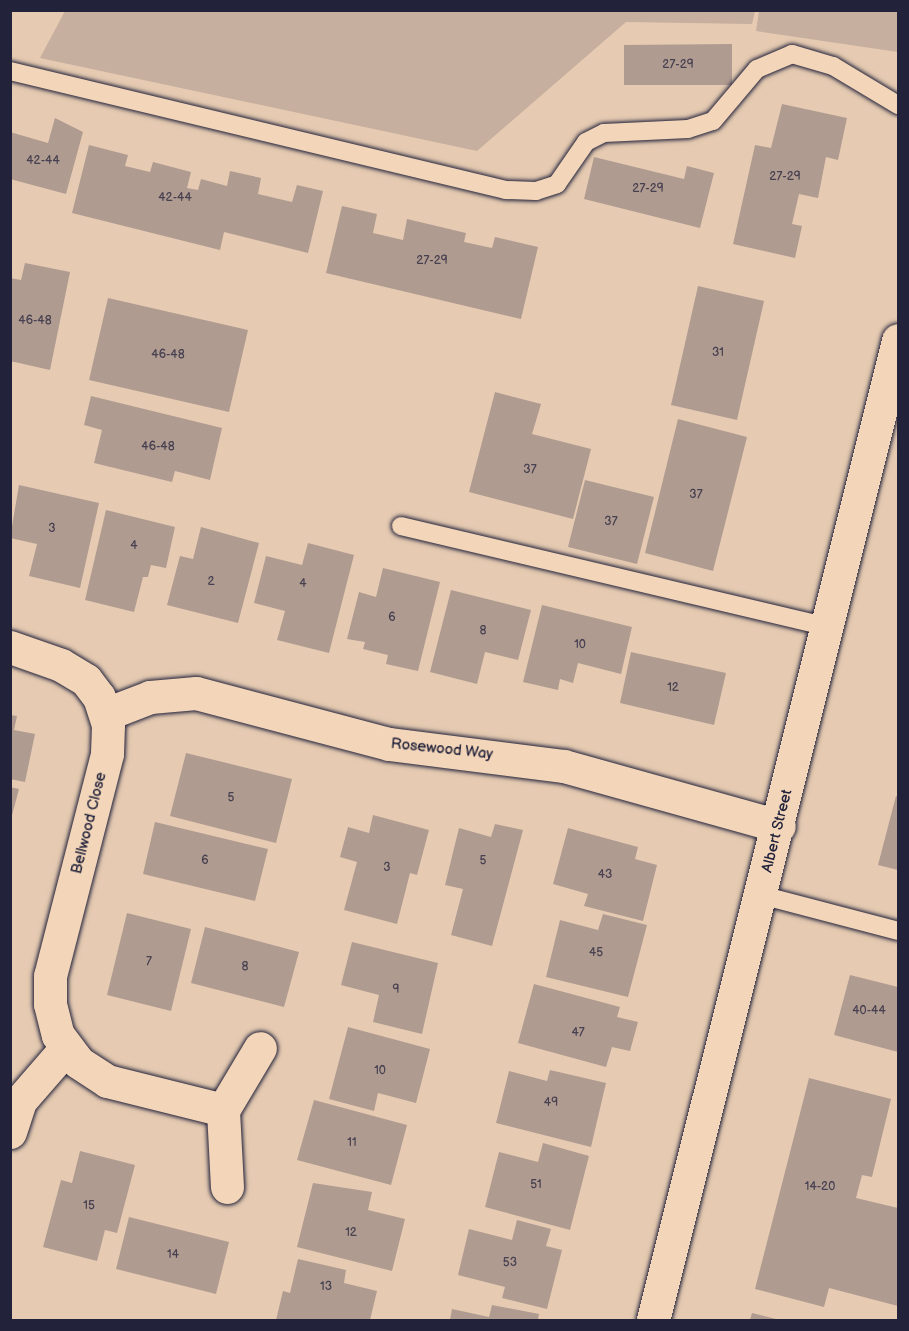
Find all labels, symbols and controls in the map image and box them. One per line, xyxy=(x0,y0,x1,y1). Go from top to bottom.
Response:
house number: 27-29 xyxy=(662,58,694,72)
house number: 42-44 xyxy=(26,154,60,168)
house number: 27-29 xyxy=(769,170,801,184)
house number: 27-29 xyxy=(632,182,664,196)
house number: 42-44 xyxy=(158,191,192,205)
house number: 27-29 xyxy=(416,254,448,268)
house number: 46-48 xyxy=(18,314,52,328)
house number: 31 xyxy=(712,346,724,360)
house number: 46-48 xyxy=(151,348,185,362)
house number: 46-48 xyxy=(141,440,175,454)
house number: 37 xyxy=(523,463,537,477)
house number: 37 xyxy=(689,488,703,502)
house number: 37 xyxy=(604,515,618,529)
house number: 3 xyxy=(48,522,56,536)
house number: 4 xyxy=(130,539,138,553)
house number: 2 xyxy=(207,575,215,589)
house number: 4 xyxy=(299,577,307,591)
house number: 6 xyxy=(388,611,396,625)
house number: 8 xyxy=(480,624,486,638)
house number: 10 xyxy=(574,638,586,652)
house number: 12 xyxy=(667,681,679,695)
street label: Rosewood Way xyxy=(390,735,494,763)
street label: Bellwood Close xyxy=(68,770,110,876)
street label: Albert Street xyxy=(758,787,796,875)
house number: 5 xyxy=(228,791,234,805)
house number: 6 xyxy=(201,854,209,868)
house number: 5 xyxy=(480,854,486,868)
house number: 3 xyxy=(383,861,391,875)
house number: 43 xyxy=(598,868,612,882)
house number: 45 xyxy=(589,946,603,960)
house number: 7 xyxy=(146,955,152,969)
house number: 8 xyxy=(242,960,248,974)
house number: 9 xyxy=(393,983,399,997)
house number: 40-44 xyxy=(852,1004,886,1018)
house number: 47 xyxy=(571,1026,585,1040)
house number: 10 xyxy=(374,1064,386,1078)
house number: 49 xyxy=(544,1096,558,1110)
house number: 11 xyxy=(347,1136,357,1150)
house number: 51 xyxy=(530,1178,542,1192)
house number: 14-20 xyxy=(805,1180,835,1194)
house number: 15 xyxy=(83,1199,95,1213)
house number: 12 xyxy=(345,1226,357,1240)
house number: 14 xyxy=(167,1248,179,1262)
house number: 53 xyxy=(503,1256,517,1270)
house number: 13 xyxy=(320,1280,332,1294)

